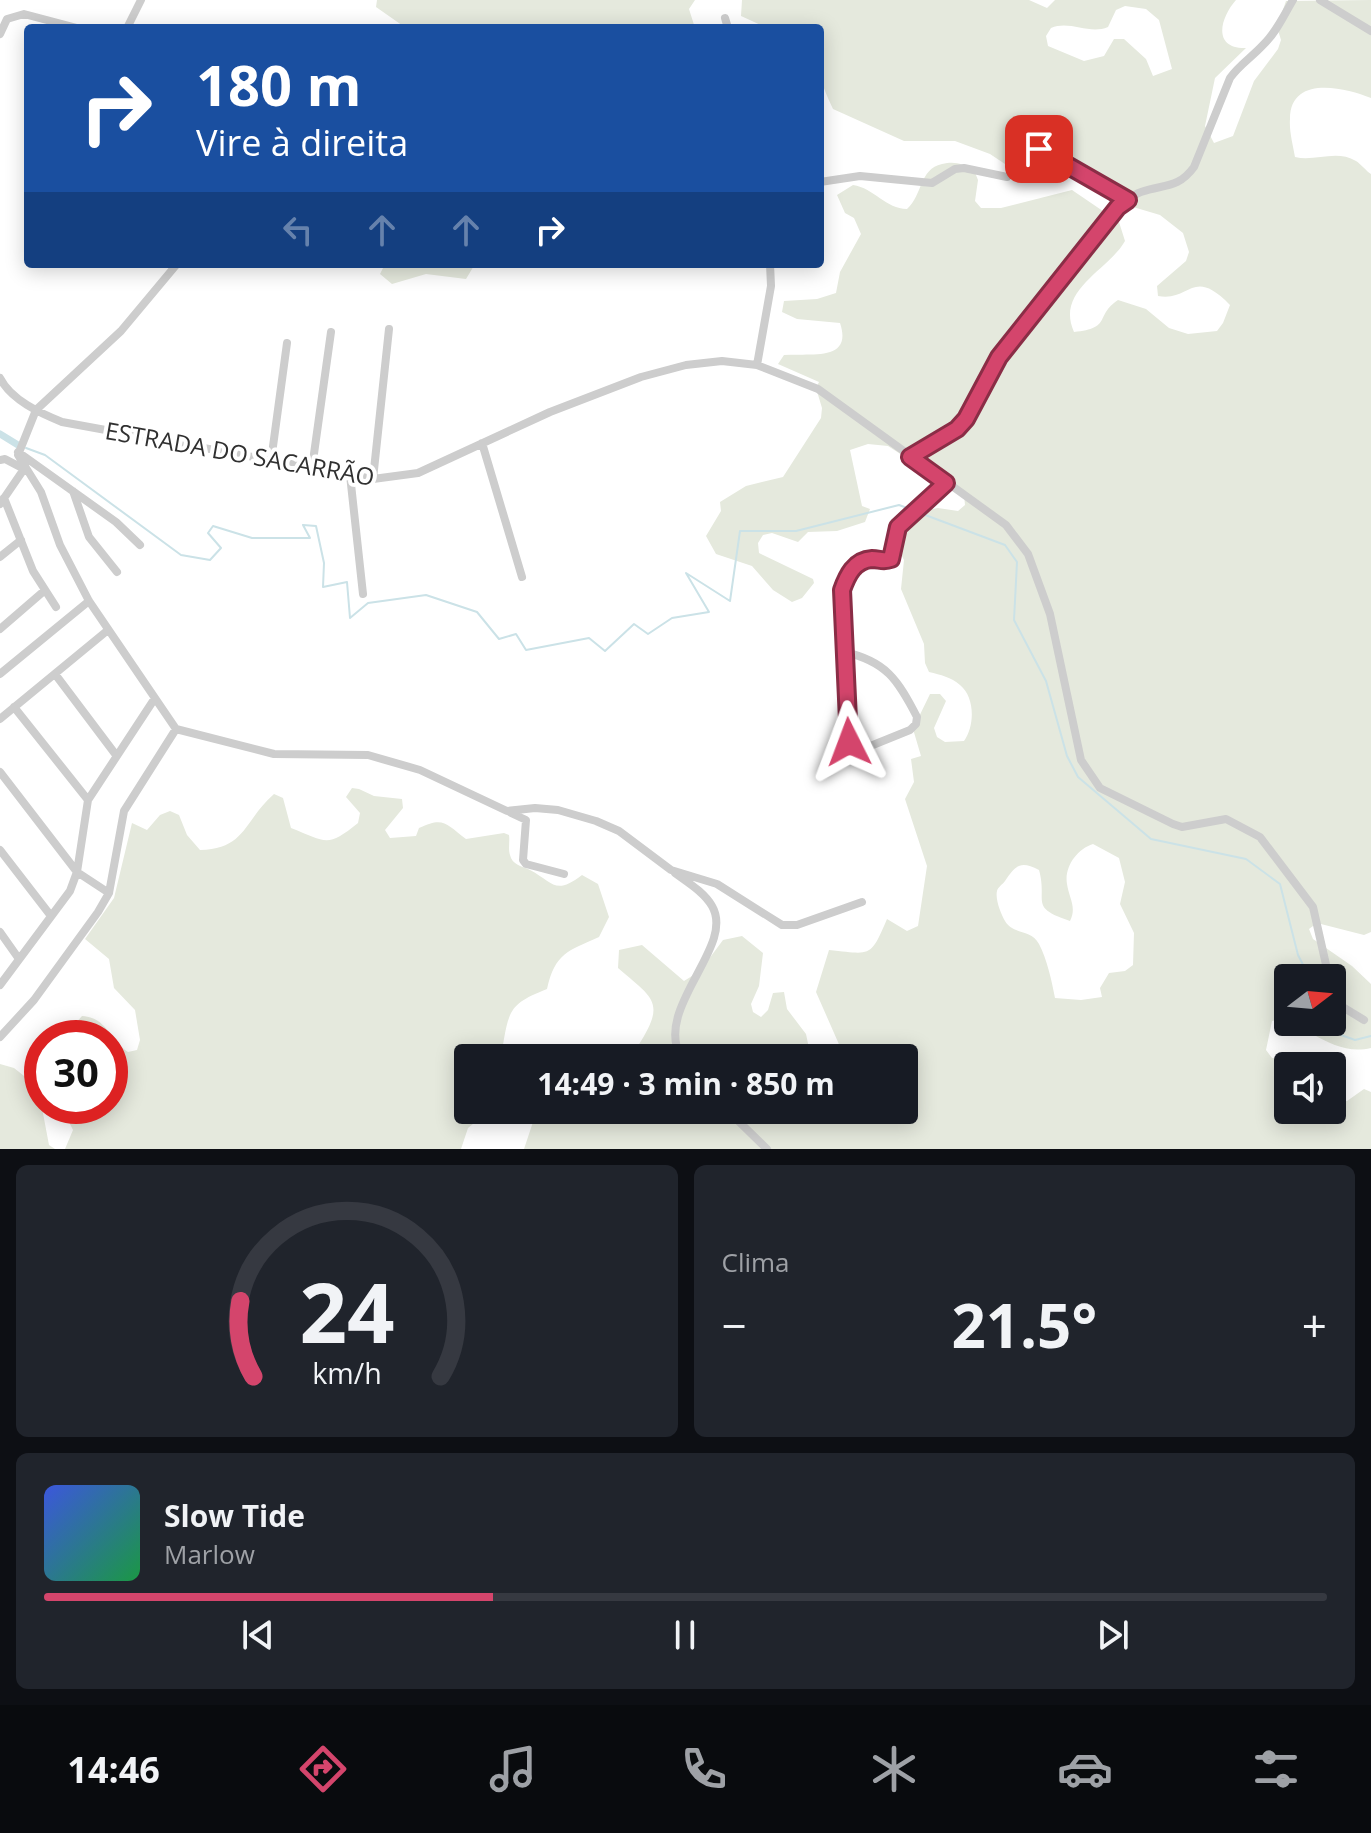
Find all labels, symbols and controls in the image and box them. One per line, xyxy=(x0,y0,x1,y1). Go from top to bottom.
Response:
text: 180 m xyxy=(196,46,362,122)
icon: right xyxy=(64,56,168,160)
pin xyxy=(1005,115,1073,183)
text: Vire à direita xyxy=(196,118,408,167)
icon: arrive xyxy=(1017,127,1061,171)
icon: left xyxy=(276,208,320,252)
icon: ahead xyxy=(360,208,404,252)
icon: ahead xyxy=(444,208,488,252)
icon: right xyxy=(528,208,572,252)
street label: ESTRADA DO SACARRÃO xyxy=(103,413,377,493)
position arrow xyxy=(807,700,891,784)
north arrow xyxy=(1274,964,1346,1036)
map controls xyxy=(1274,964,1346,1124)
speed limit sign: 30 xyxy=(24,1020,128,1124)
button: sound xyxy=(1274,1052,1346,1124)
text: 14:49 · 3 min · 850 m xyxy=(537,1063,835,1104)
text: Clima xyxy=(722,1244,790,1280)
text: 24 xyxy=(299,1254,394,1367)
text: 21.5° xyxy=(951,1284,1097,1366)
text: − xyxy=(722,1295,747,1355)
text: + xyxy=(1302,1295,1327,1355)
text: km/h xyxy=(312,1353,381,1392)
text: Slow Tide xyxy=(164,1495,305,1536)
text: Marlow xyxy=(164,1536,255,1572)
icon: previous xyxy=(236,1613,280,1657)
icon: pause xyxy=(663,1613,707,1657)
icon: next xyxy=(1091,1613,1135,1657)
icon: directions xyxy=(295,1741,351,1797)
icon: music xyxy=(485,1741,541,1797)
icon: phone xyxy=(676,1741,732,1797)
icon: climate xyxy=(866,1741,922,1797)
icon: car xyxy=(1057,1741,1113,1797)
icon: filters xyxy=(1248,1741,1304,1797)
text: 14:46 xyxy=(67,1745,160,1794)

